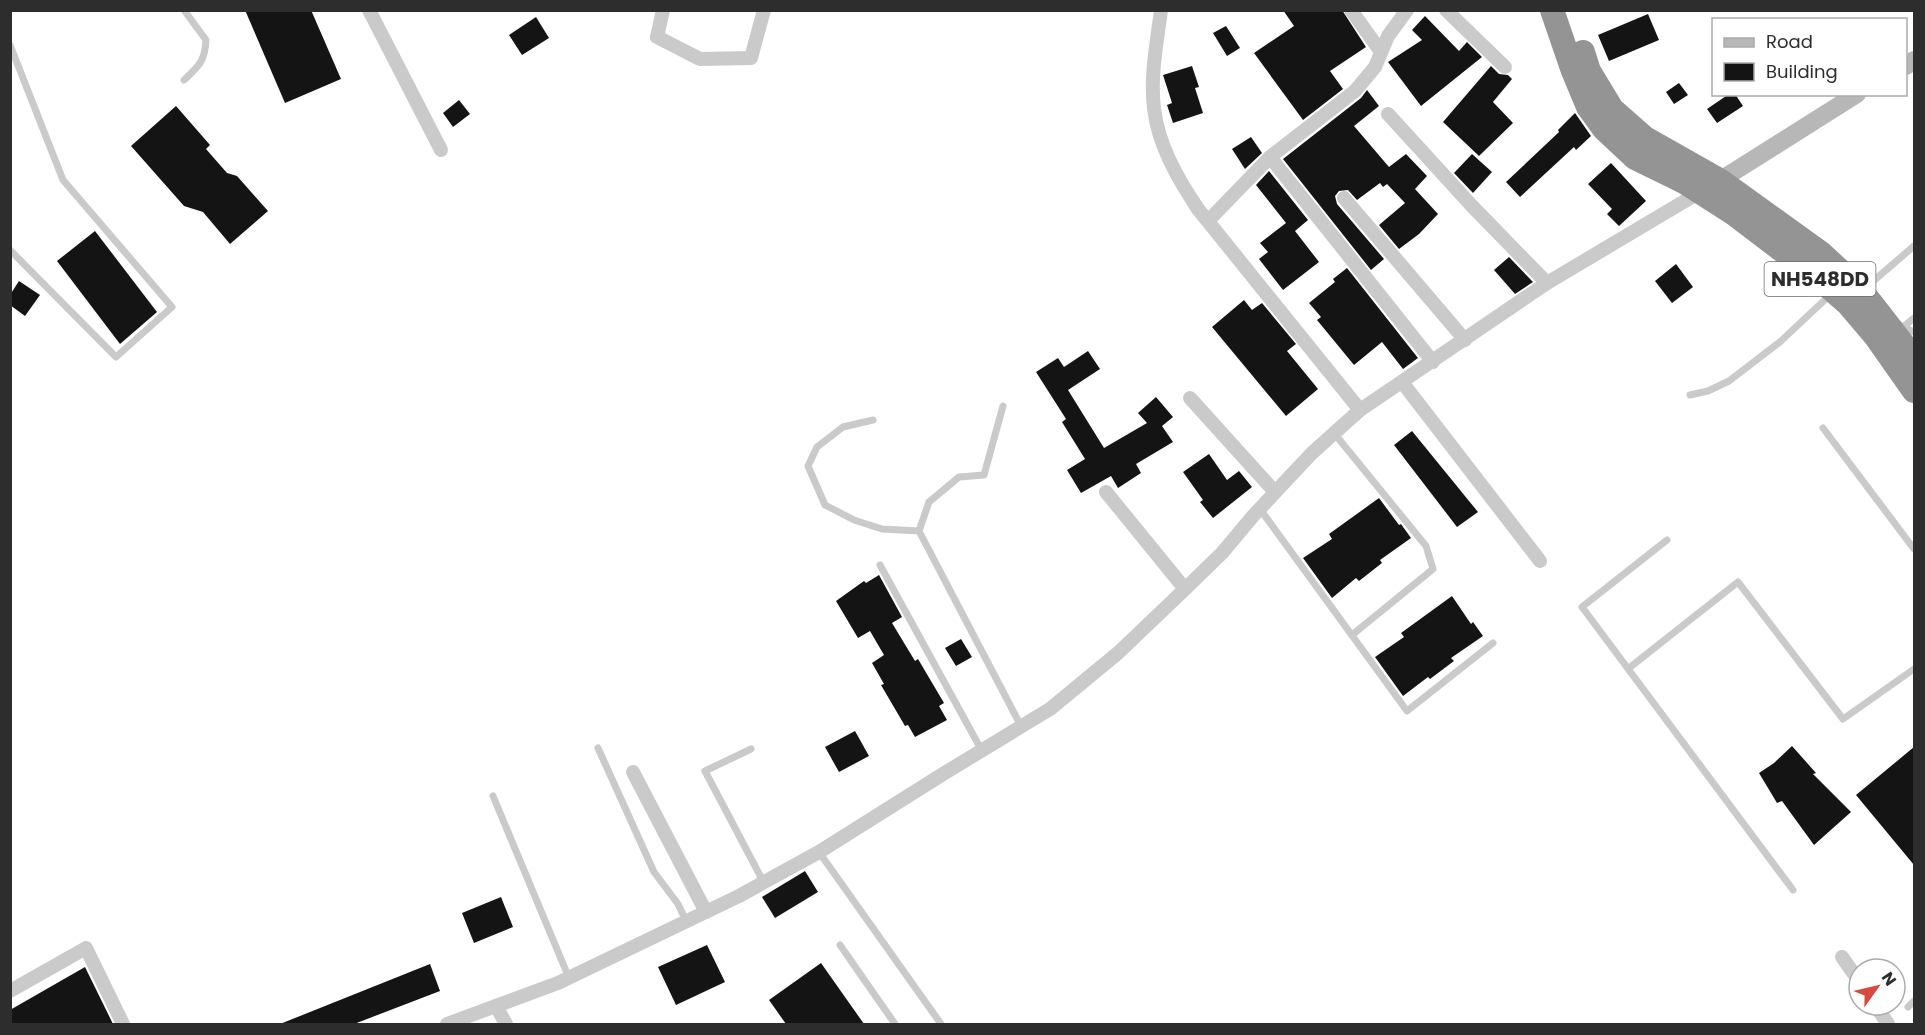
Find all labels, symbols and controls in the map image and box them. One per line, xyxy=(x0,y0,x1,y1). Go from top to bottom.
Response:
legend xyxy=(1712,18,1907,96)
text: Road xyxy=(1766,29,1813,54)
text: Building xyxy=(1766,59,1838,84)
road number: NH548DD xyxy=(1764,262,1876,296)
north arrow xyxy=(1847,957,1907,1017)
text: N xyxy=(1876,967,1902,990)

